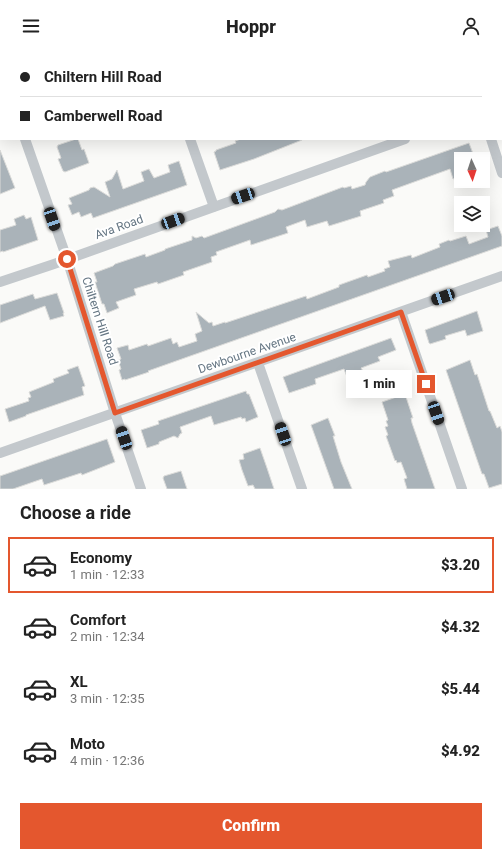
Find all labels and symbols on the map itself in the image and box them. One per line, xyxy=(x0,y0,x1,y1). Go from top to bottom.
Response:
north arrow xyxy=(454,152,490,188)
car xyxy=(230,186,256,206)
car xyxy=(42,206,62,232)
car xyxy=(160,211,186,231)
street label: Ava Road xyxy=(93,212,145,242)
route start xyxy=(58,250,76,268)
street label: Chiltern Hill Road xyxy=(79,275,121,367)
car xyxy=(430,287,456,307)
street label: Dewbourne Avenue xyxy=(196,330,298,376)
callout: 1 min xyxy=(346,370,412,398)
route end xyxy=(417,375,435,393)
car xyxy=(426,400,446,426)
car xyxy=(273,421,293,447)
car xyxy=(114,425,134,451)

